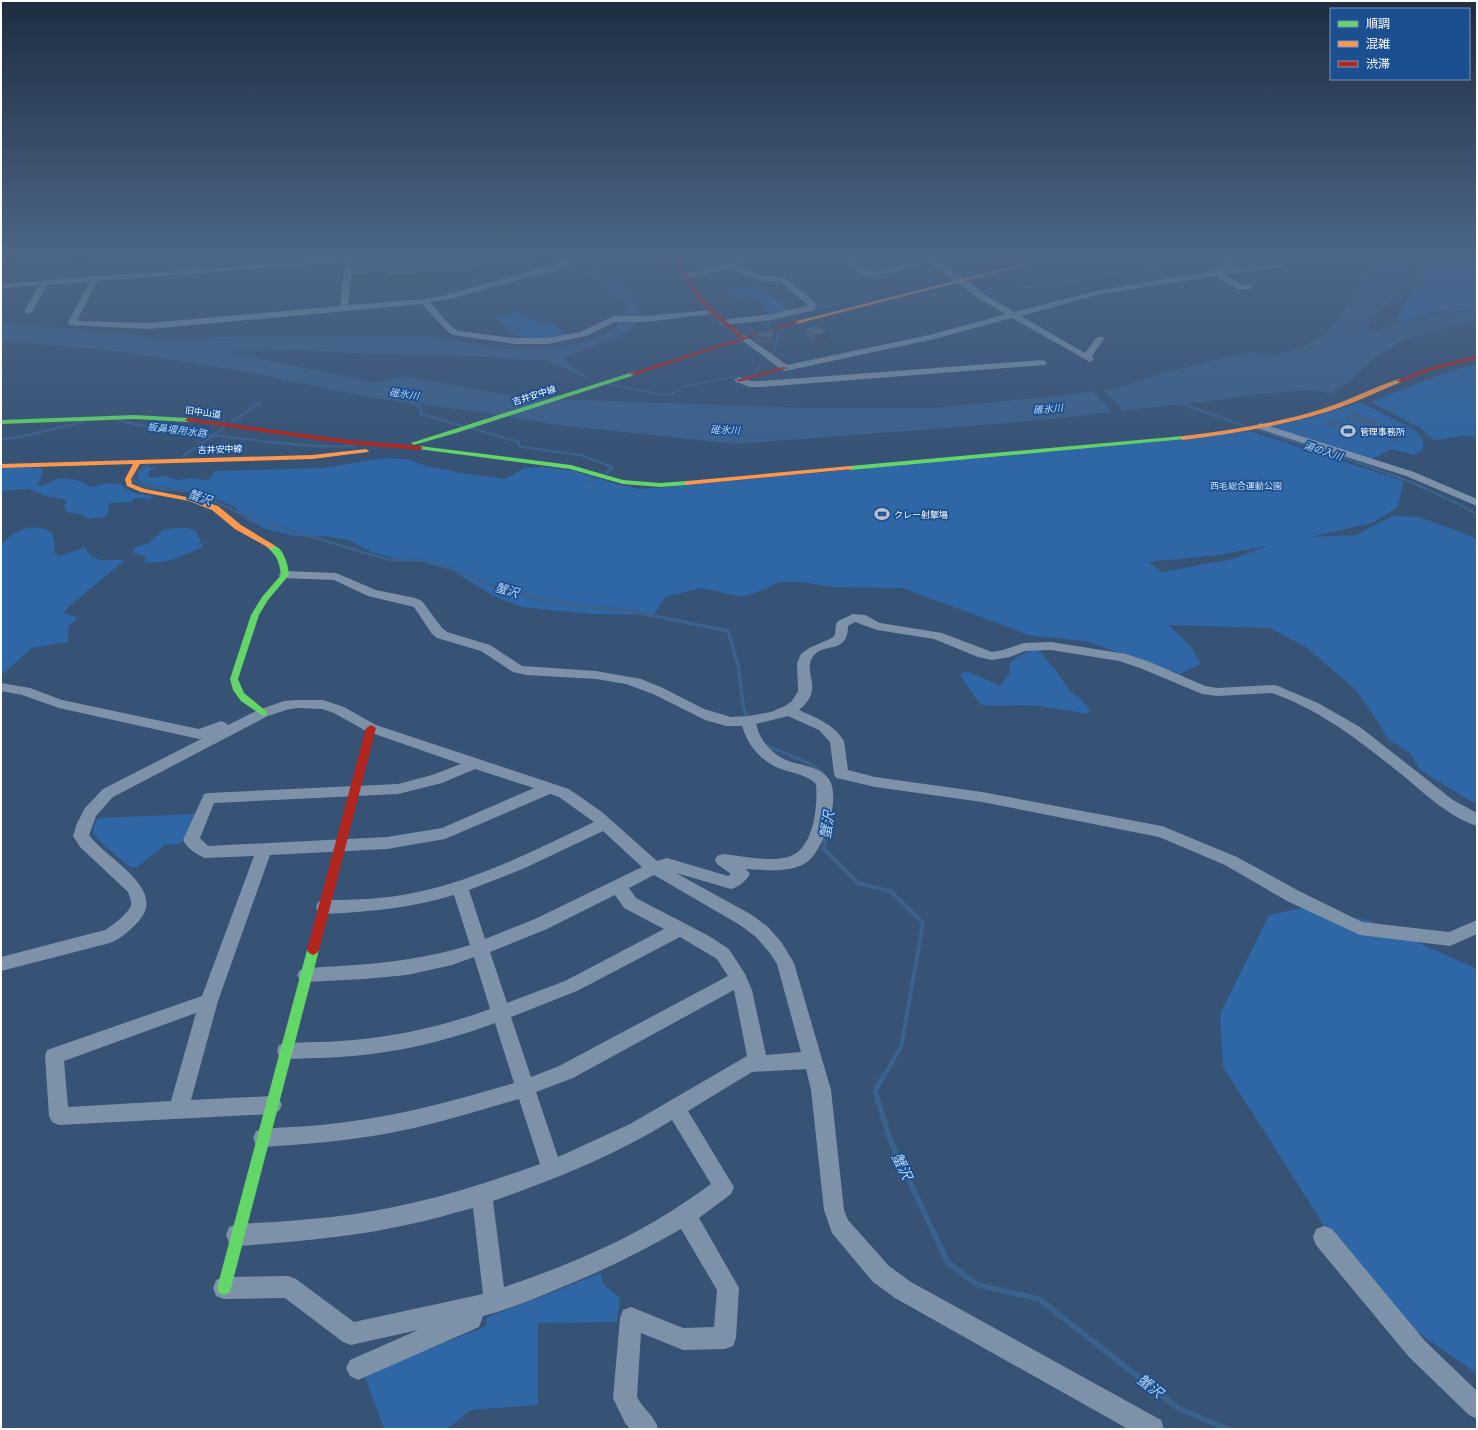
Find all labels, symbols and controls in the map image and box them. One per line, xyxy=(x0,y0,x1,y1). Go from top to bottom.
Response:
legend xyxy=(1330,8,1470,80)
text: 順調 xyxy=(1366,16,1390,31)
text: 混雑 xyxy=(1366,36,1390,51)
text: 渋滞 xyxy=(1366,56,1390,71)
street label: 吉井安中線 xyxy=(511,383,558,407)
water label: 碓氷川 xyxy=(388,385,421,403)
water label: 碓氷川 xyxy=(1032,401,1065,417)
street label: 旧中山道 xyxy=(184,404,222,420)
water label: 板鼻堰用水路 xyxy=(146,420,209,440)
sports icon: 管理事務所 xyxy=(1339,422,1357,440)
water label: 碓氷川 xyxy=(710,423,741,437)
place label: 管理事務所 xyxy=(1360,426,1405,437)
water label: 湯の入川 xyxy=(1302,439,1345,464)
street label: 吉井安中線 xyxy=(197,443,244,455)
park label: 西毛総合運動公園 xyxy=(1210,480,1282,491)
water label: 蟹沢 xyxy=(186,486,216,509)
sports icon: クレー射撃場 xyxy=(873,505,891,523)
place label: クレー射撃場 xyxy=(894,509,948,520)
water label: 蟹沢 xyxy=(493,579,523,601)
water label: 蟹沢 xyxy=(816,808,838,840)
water label: 蟹沢 xyxy=(888,1150,917,1184)
water label: 蟹沢 xyxy=(1133,1370,1168,1403)

